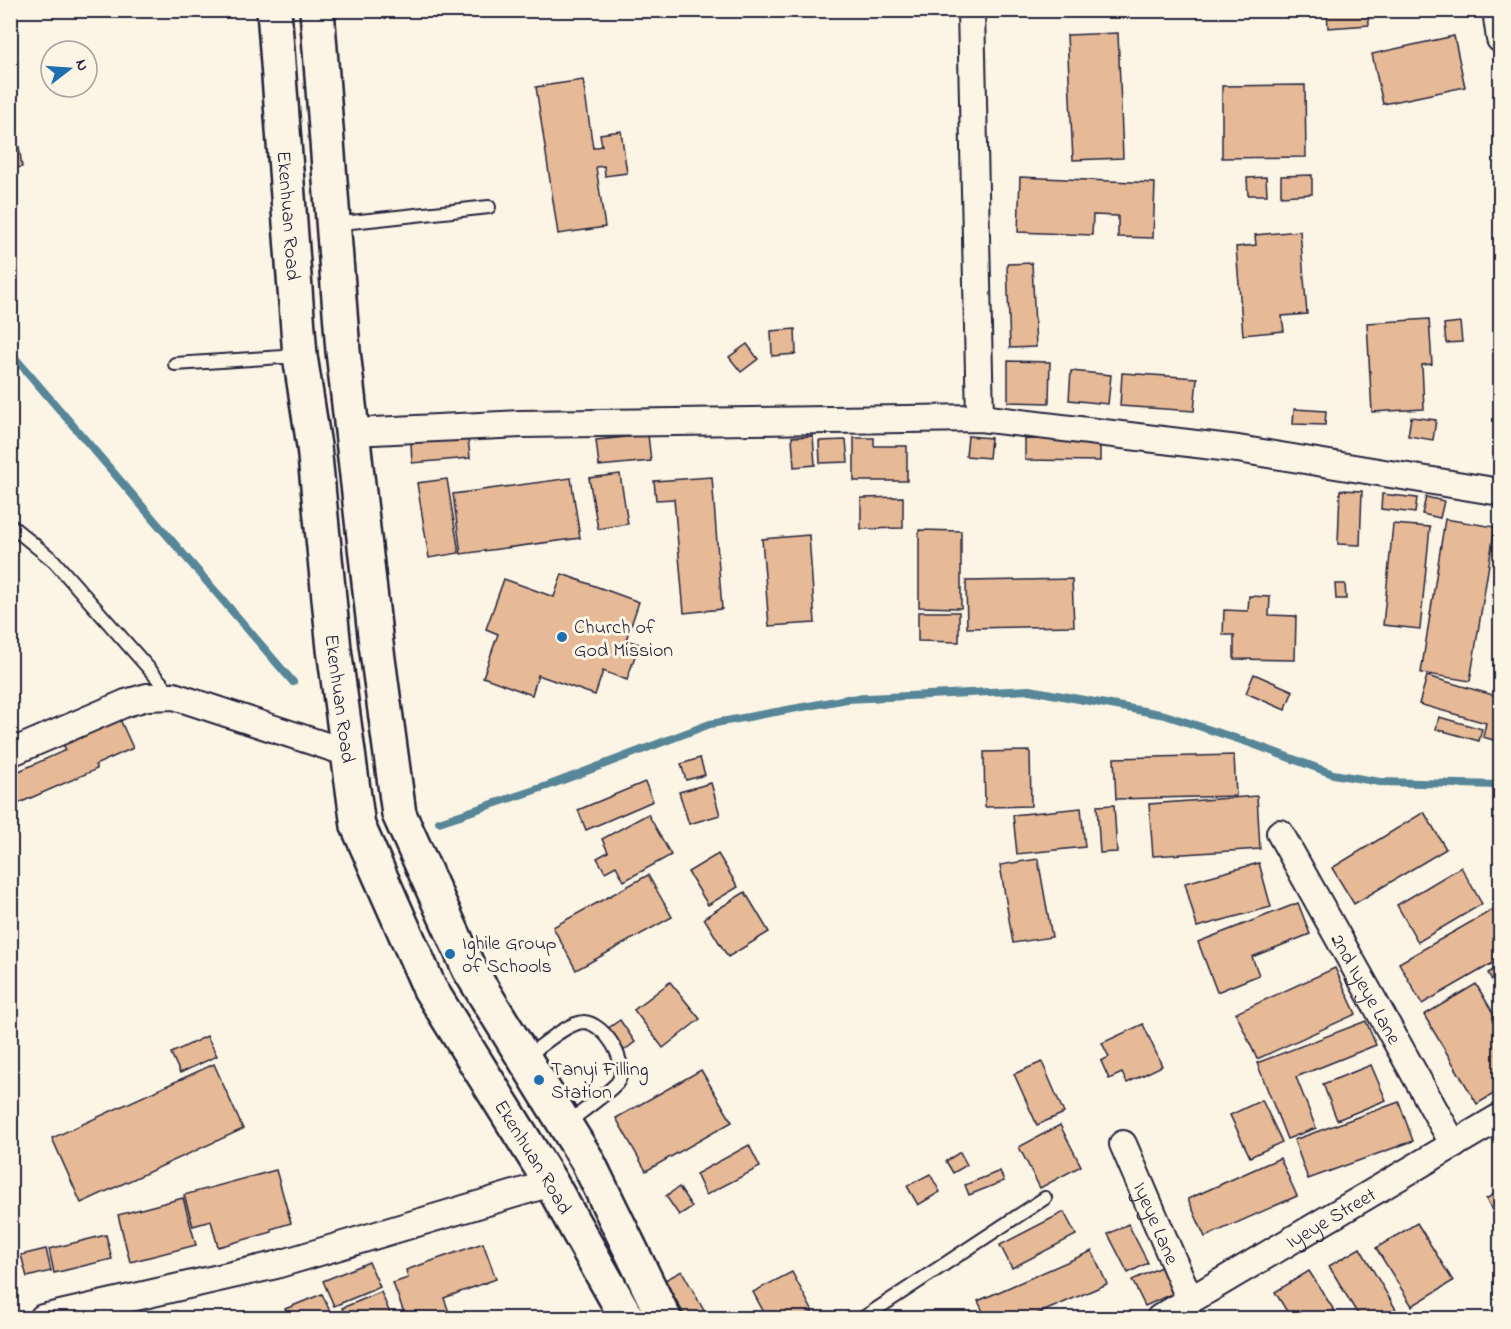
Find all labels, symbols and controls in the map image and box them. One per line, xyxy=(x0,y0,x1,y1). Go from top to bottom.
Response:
north arrow xyxy=(39,39,99,99)
text: N xyxy=(68,57,95,74)
street label: Ekenhuan Road xyxy=(268,150,306,281)
place label: Church of God Mission xyxy=(574,614,673,666)
marker: Church of God Mission xyxy=(555,630,569,644)
street label: Ekenhuan Road xyxy=(316,633,361,765)
street label: 2nd Iyeye Lane xyxy=(1322,929,1407,1050)
place label: Ighile Group of Schools xyxy=(462,930,557,982)
marker: Ighile Group of Schools xyxy=(443,947,457,961)
place label: Tanyi Filling Station xyxy=(551,1056,649,1108)
marker: Tanyi Filling Station xyxy=(532,1073,546,1087)
street label: Ekenhuan Road xyxy=(486,1095,578,1220)
street label: Iyeye Lane xyxy=(1124,1178,1185,1270)
street label: Iyeye Street xyxy=(1281,1181,1383,1257)

